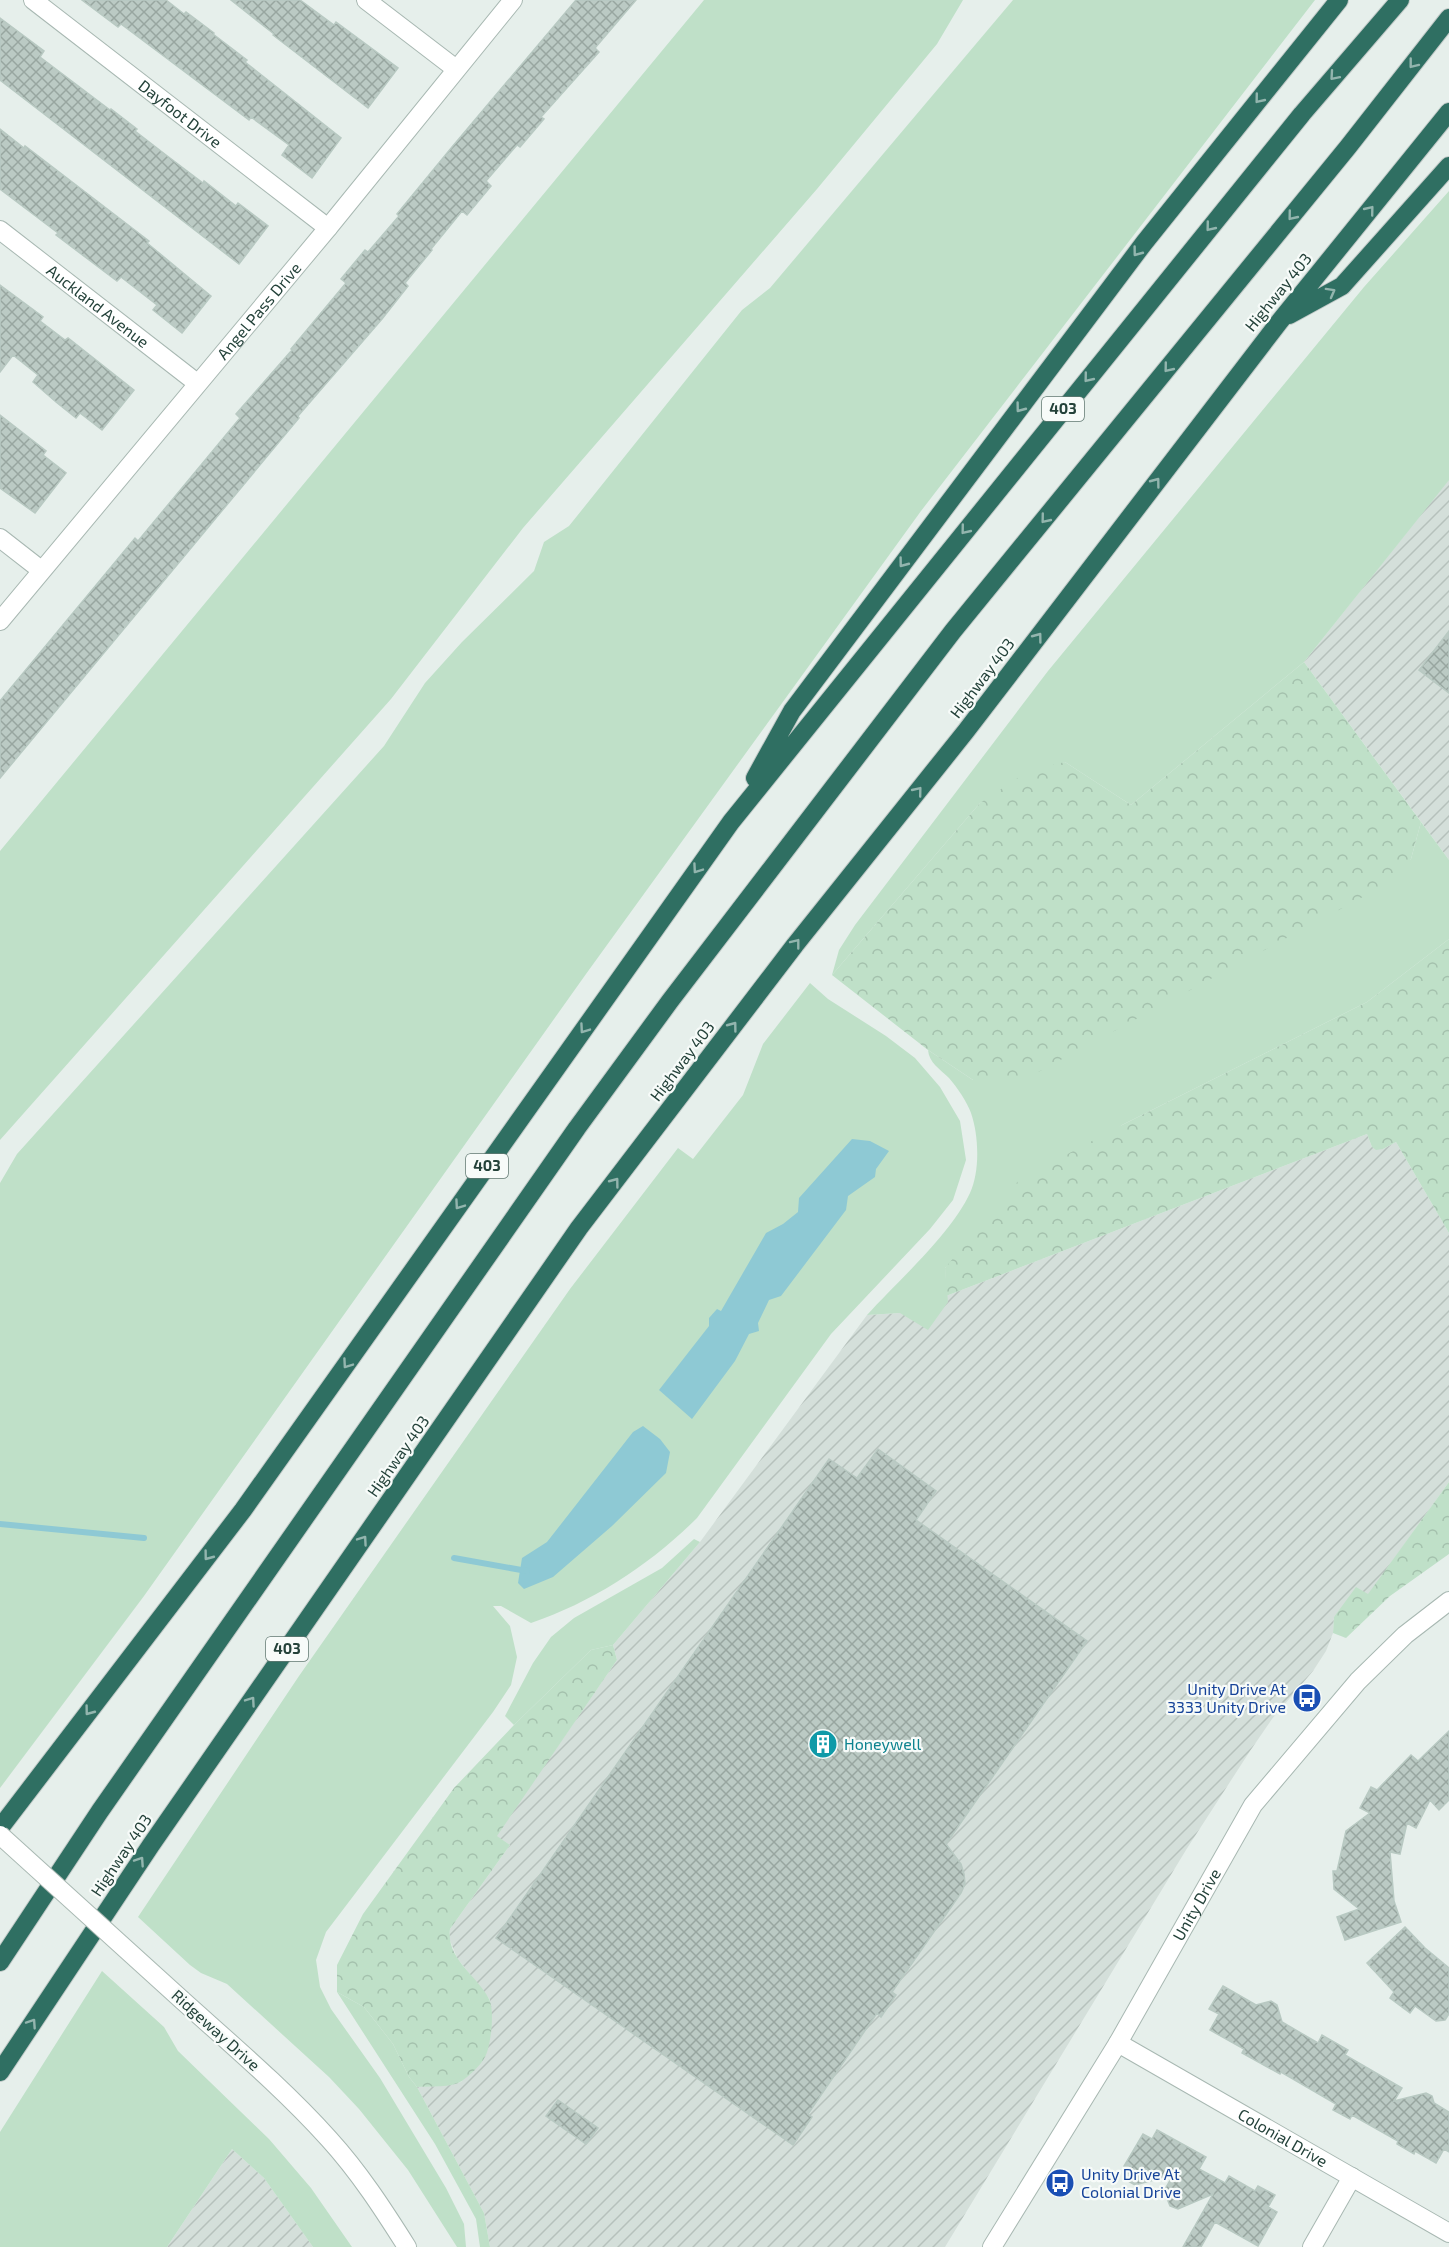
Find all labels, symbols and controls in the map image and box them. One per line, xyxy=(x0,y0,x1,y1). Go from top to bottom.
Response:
one-way arrow xyxy=(1409,57,1420,68)
one-way arrow xyxy=(1330,69,1341,80)
street label: Dayfoot Drive xyxy=(135,75,226,151)
one-way arrow xyxy=(1255,93,1266,104)
one-way arrow xyxy=(1362,206,1373,217)
one-way arrow xyxy=(1288,210,1299,221)
one-way arrow xyxy=(1207,220,1218,231)
one-way arrow xyxy=(1134,245,1145,256)
street label: Highway 403 xyxy=(1240,249,1315,335)
street label: Angel Pass Drive xyxy=(213,258,304,363)
street label: Auckland Avenue xyxy=(43,260,153,351)
one-way arrow xyxy=(1325,288,1335,299)
one-way arrow xyxy=(1165,361,1176,372)
one-way arrow xyxy=(1084,372,1095,383)
road number: 403 xyxy=(1042,397,1084,421)
one-way arrow xyxy=(1016,401,1027,412)
one-way arrow xyxy=(1149,478,1160,489)
one-way arrow xyxy=(1041,512,1052,523)
one-way arrow xyxy=(961,523,972,534)
one-way arrow xyxy=(899,557,910,568)
one-way arrow xyxy=(1030,633,1041,644)
street label: Highway 403 xyxy=(945,634,1018,721)
one-way arrow xyxy=(910,787,921,798)
one-way arrow xyxy=(693,863,704,874)
one-way arrow xyxy=(789,939,800,950)
street label: Highway 403 xyxy=(645,1017,718,1104)
one-way arrow xyxy=(580,1022,591,1033)
one-way arrow xyxy=(725,1022,736,1033)
road number: 403 xyxy=(466,1154,508,1178)
one-way arrow xyxy=(607,1177,618,1188)
one-way arrow xyxy=(456,1198,467,1209)
one-way arrow xyxy=(343,1357,354,1368)
street label: Highway 403 xyxy=(363,1411,433,1500)
one-way arrow xyxy=(356,1536,367,1547)
one-way arrow xyxy=(204,1550,215,1561)
road number: 403 xyxy=(266,1637,308,1661)
place label: Unity Drive At 3333 Unity Drive xyxy=(1167,1679,1286,1716)
bus stop icon: Unity Drive At 3333 Unity Drive xyxy=(1291,1682,1323,1714)
one-way arrow xyxy=(244,1696,255,1707)
one-way arrow xyxy=(86,1704,97,1715)
building icon: Honeywell xyxy=(807,1728,839,1760)
place label: Honeywell xyxy=(844,1734,922,1753)
street label: Highway 403 xyxy=(86,1810,155,1899)
one-way arrow xyxy=(133,1857,145,1867)
street label: Unity Drive xyxy=(1168,1865,1224,1944)
street label: Ridgeway Drive xyxy=(168,1985,264,2074)
one-way arrow xyxy=(25,2019,36,2030)
street label: Colonial Drive xyxy=(1235,2104,1331,2170)
place label: Unity Drive At Colonial Drive xyxy=(1081,2164,1181,2201)
bus stop icon: Unity Drive At Colonial Drive xyxy=(1044,2167,1076,2199)

